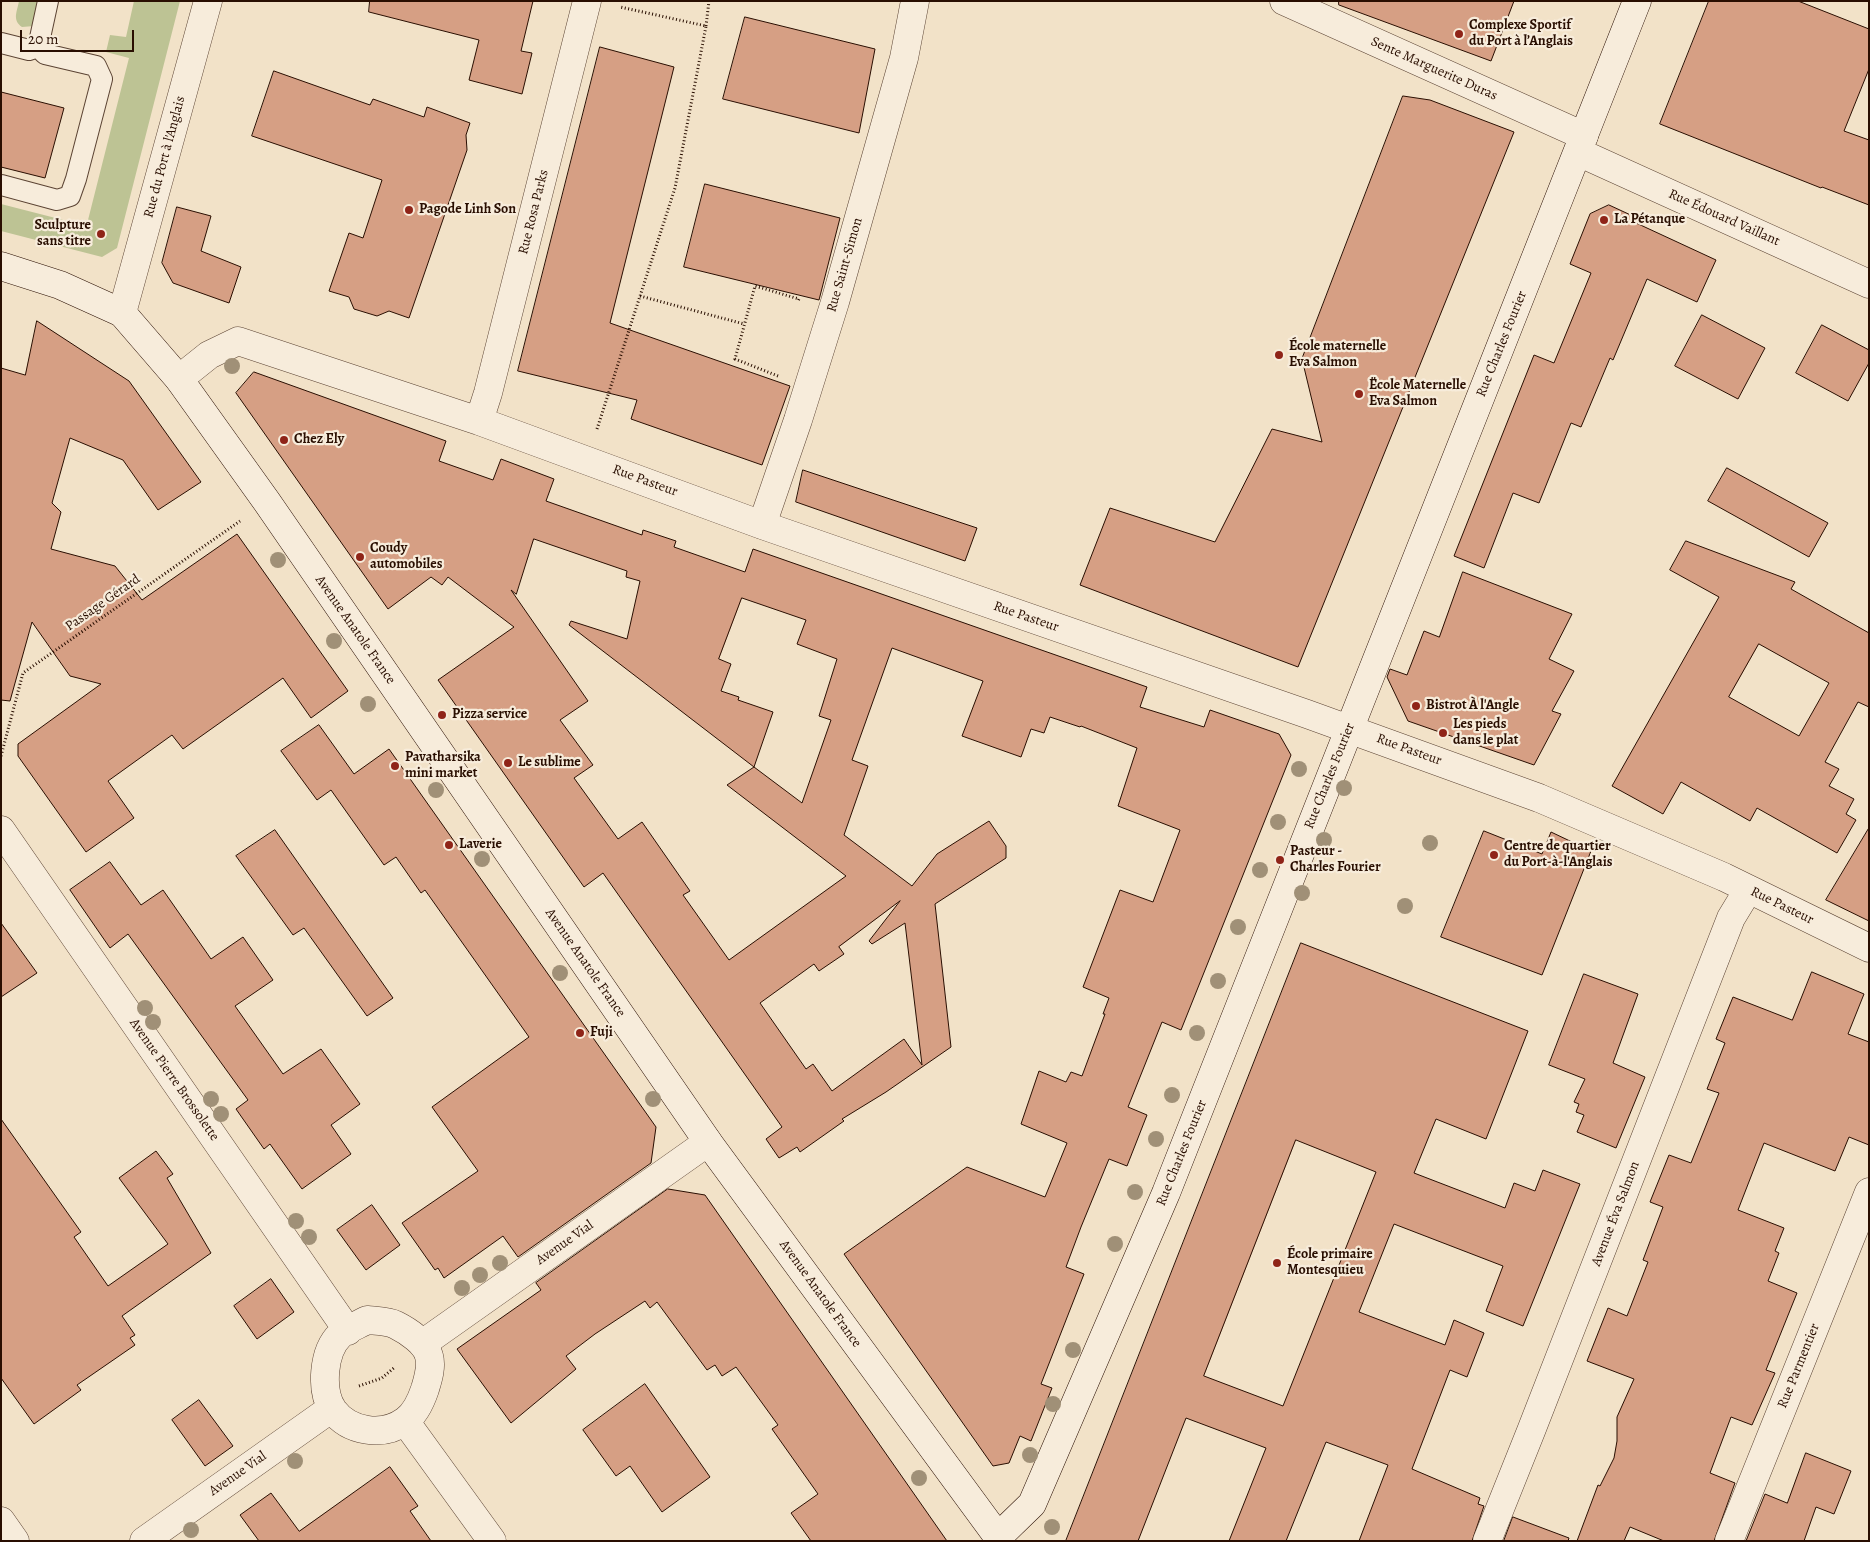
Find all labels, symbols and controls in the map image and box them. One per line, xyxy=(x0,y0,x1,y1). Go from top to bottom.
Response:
place label: Complexe Sportif du Port à l’Anglais xyxy=(1469,18,1573,50)
scale bar xyxy=(22,20,136,52)
marker: Complexe Sportif du Port à l’Anglais xyxy=(1453,28,1465,40)
text: 20 m xyxy=(28,29,59,49)
street label: Sente Marguerite Duras xyxy=(1368,33,1500,105)
street label: Rue du Port à l'Anglais xyxy=(141,94,189,220)
street label: Rue Rosa Parks xyxy=(515,168,553,256)
street label: Rue Édouard Vaillant xyxy=(1666,186,1782,250)
place label: Pagode Linh Son xyxy=(419,202,516,218)
marker: Pagode Linh Son xyxy=(403,204,415,216)
place label: La Pétanque xyxy=(1614,212,1685,228)
marker: La Pétanque xyxy=(1598,214,1610,226)
street label: Rue Saint-Simon xyxy=(823,216,867,314)
place label: Sculpture sans titre xyxy=(34,218,91,250)
marker: Sculpture sans titre xyxy=(95,228,107,240)
street label: Rue Charles Fourier xyxy=(1473,288,1531,400)
place label: École maternelle Eva Salmon xyxy=(1289,339,1386,372)
marker: École maternelle Eva Salmon xyxy=(1273,349,1285,361)
place label: Ëcole Maternelle Eva Salmon xyxy=(1369,378,1466,411)
marker: Ëcole Maternelle Eva Salmon xyxy=(1353,388,1365,400)
place label: Chez Ely xyxy=(294,432,344,448)
marker: Chez Ely xyxy=(278,434,290,446)
street label: Rue Pasteur xyxy=(610,461,680,501)
place label: Coudy automobiles xyxy=(370,541,442,574)
marker: Coudy automobiles xyxy=(354,551,366,563)
street label: Passage Gérard xyxy=(62,571,144,635)
street label: Avenue Anatole France xyxy=(311,572,399,688)
street label: Rue Pasteur xyxy=(991,598,1061,636)
place label: Bistrot À l'Angle xyxy=(1426,698,1519,714)
marker: Bistrot À l'Angle xyxy=(1410,700,1422,712)
place label: Pizza service xyxy=(452,707,527,723)
marker: Pizza service xyxy=(436,709,448,721)
place label: Les pieds dans le plat xyxy=(1453,717,1518,750)
street label: Rue Charles Fourier xyxy=(1301,720,1359,832)
marker: Les pieds dans le plat xyxy=(1437,727,1449,739)
street label: Rue Pasteur xyxy=(1374,730,1444,770)
place label: Pavatharsika mini market xyxy=(405,750,481,782)
place label: Le sublime xyxy=(518,755,581,771)
marker: Le sublime xyxy=(502,757,514,769)
marker: Pavatharsika mini market xyxy=(389,760,401,772)
place label: Laverie xyxy=(459,837,502,853)
marker: Laverie xyxy=(443,839,455,851)
place label: Centre de quartier du Port-à-l'Anglais xyxy=(1504,839,1613,872)
place label: Pasteur - Charles Fourier xyxy=(1290,844,1381,876)
marker: Centre de quartier du Port-à-l'Anglais xyxy=(1488,849,1500,861)
marker: Pasteur - Charles Fourier xyxy=(1274,854,1286,866)
street label: Rue Pasteur xyxy=(1748,884,1816,928)
street label: Avenue Anatole France xyxy=(541,905,629,1021)
street label: Avenue Pierre Brossolette xyxy=(125,1015,223,1145)
place label: Fuji xyxy=(590,1025,613,1041)
marker: Fuji xyxy=(574,1027,586,1039)
street label: Rue Charles Fourier xyxy=(1153,1097,1211,1209)
street label: Avenue Éva Salmon xyxy=(1588,1159,1644,1269)
street label: Avenue Vial xyxy=(533,1217,597,1269)
street label: Avenue Anatole France xyxy=(775,1237,865,1351)
place label: École primaire Montesquieu xyxy=(1287,1247,1373,1280)
marker: École primaire Montesquieu xyxy=(1271,1257,1283,1269)
street label: Rue Parmentier xyxy=(1774,1321,1824,1411)
street label: Avenue Vial xyxy=(206,1448,270,1500)

